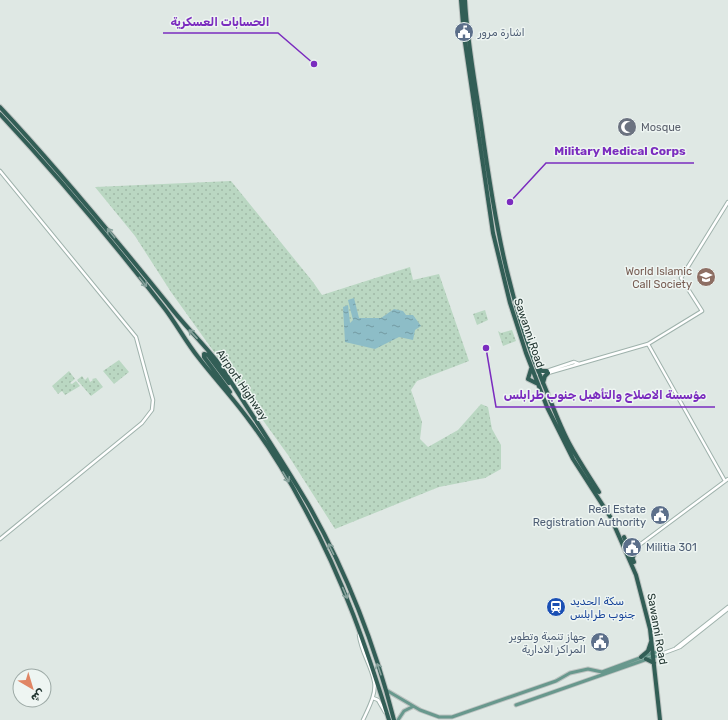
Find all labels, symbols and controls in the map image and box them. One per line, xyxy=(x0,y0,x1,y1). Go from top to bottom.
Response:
callout: الحسابات العسكرية xyxy=(163,9,278,33)
text: الحسابات العسكرية xyxy=(170,15,270,29)
public building icon: اشارة مرور xyxy=(453,21,475,43)
place label: اشارة مرور xyxy=(477,26,525,40)
mosque icon: Mosque xyxy=(616,116,638,138)
place label: Mosque xyxy=(641,121,681,134)
callout: Military Medical Corps xyxy=(546,139,694,163)
text: Military Medical Corps xyxy=(554,144,686,158)
one-way arrow xyxy=(106,228,115,238)
place label: World Islamic Call Society xyxy=(625,265,692,291)
school or university icon: World Islamic Call Society xyxy=(695,266,717,288)
one-way arrow xyxy=(139,276,147,287)
street label: Sawanni Road xyxy=(511,297,547,369)
one-way arrow xyxy=(188,329,198,339)
street label: Airport Highway xyxy=(214,347,270,423)
callout: مؤسسة الاصلاح والتأهيل جنوب طرابلس xyxy=(496,383,715,407)
text: مؤسسة الاصلاح والتأهيل جنوب طرابلس xyxy=(504,388,706,403)
one-way arrow xyxy=(282,471,290,483)
place label: Real Estate Registration Authority xyxy=(533,503,646,529)
public building icon: Real Estate Registration Authority xyxy=(649,504,671,526)
public building icon: Militia 301 xyxy=(621,536,643,558)
place label: Militia 301 xyxy=(646,541,697,554)
one-way arrow xyxy=(327,543,334,555)
one-way arrow xyxy=(342,586,349,598)
street label: Sawanni Road xyxy=(644,592,670,666)
place label: سكة الحديد جنوب طرابلس xyxy=(570,595,636,622)
station icon: سكة الحديد جنوب طرابلس xyxy=(545,596,567,618)
place label: جهاز تنمية وتطوير المراكز الادارية xyxy=(508,630,586,656)
public building icon: جهاز تنمية وتطوير المراكز الادارية xyxy=(589,631,611,653)
one-way arrow xyxy=(375,663,383,675)
north arrow xyxy=(12,668,52,708)
text: ش xyxy=(28,686,47,705)

